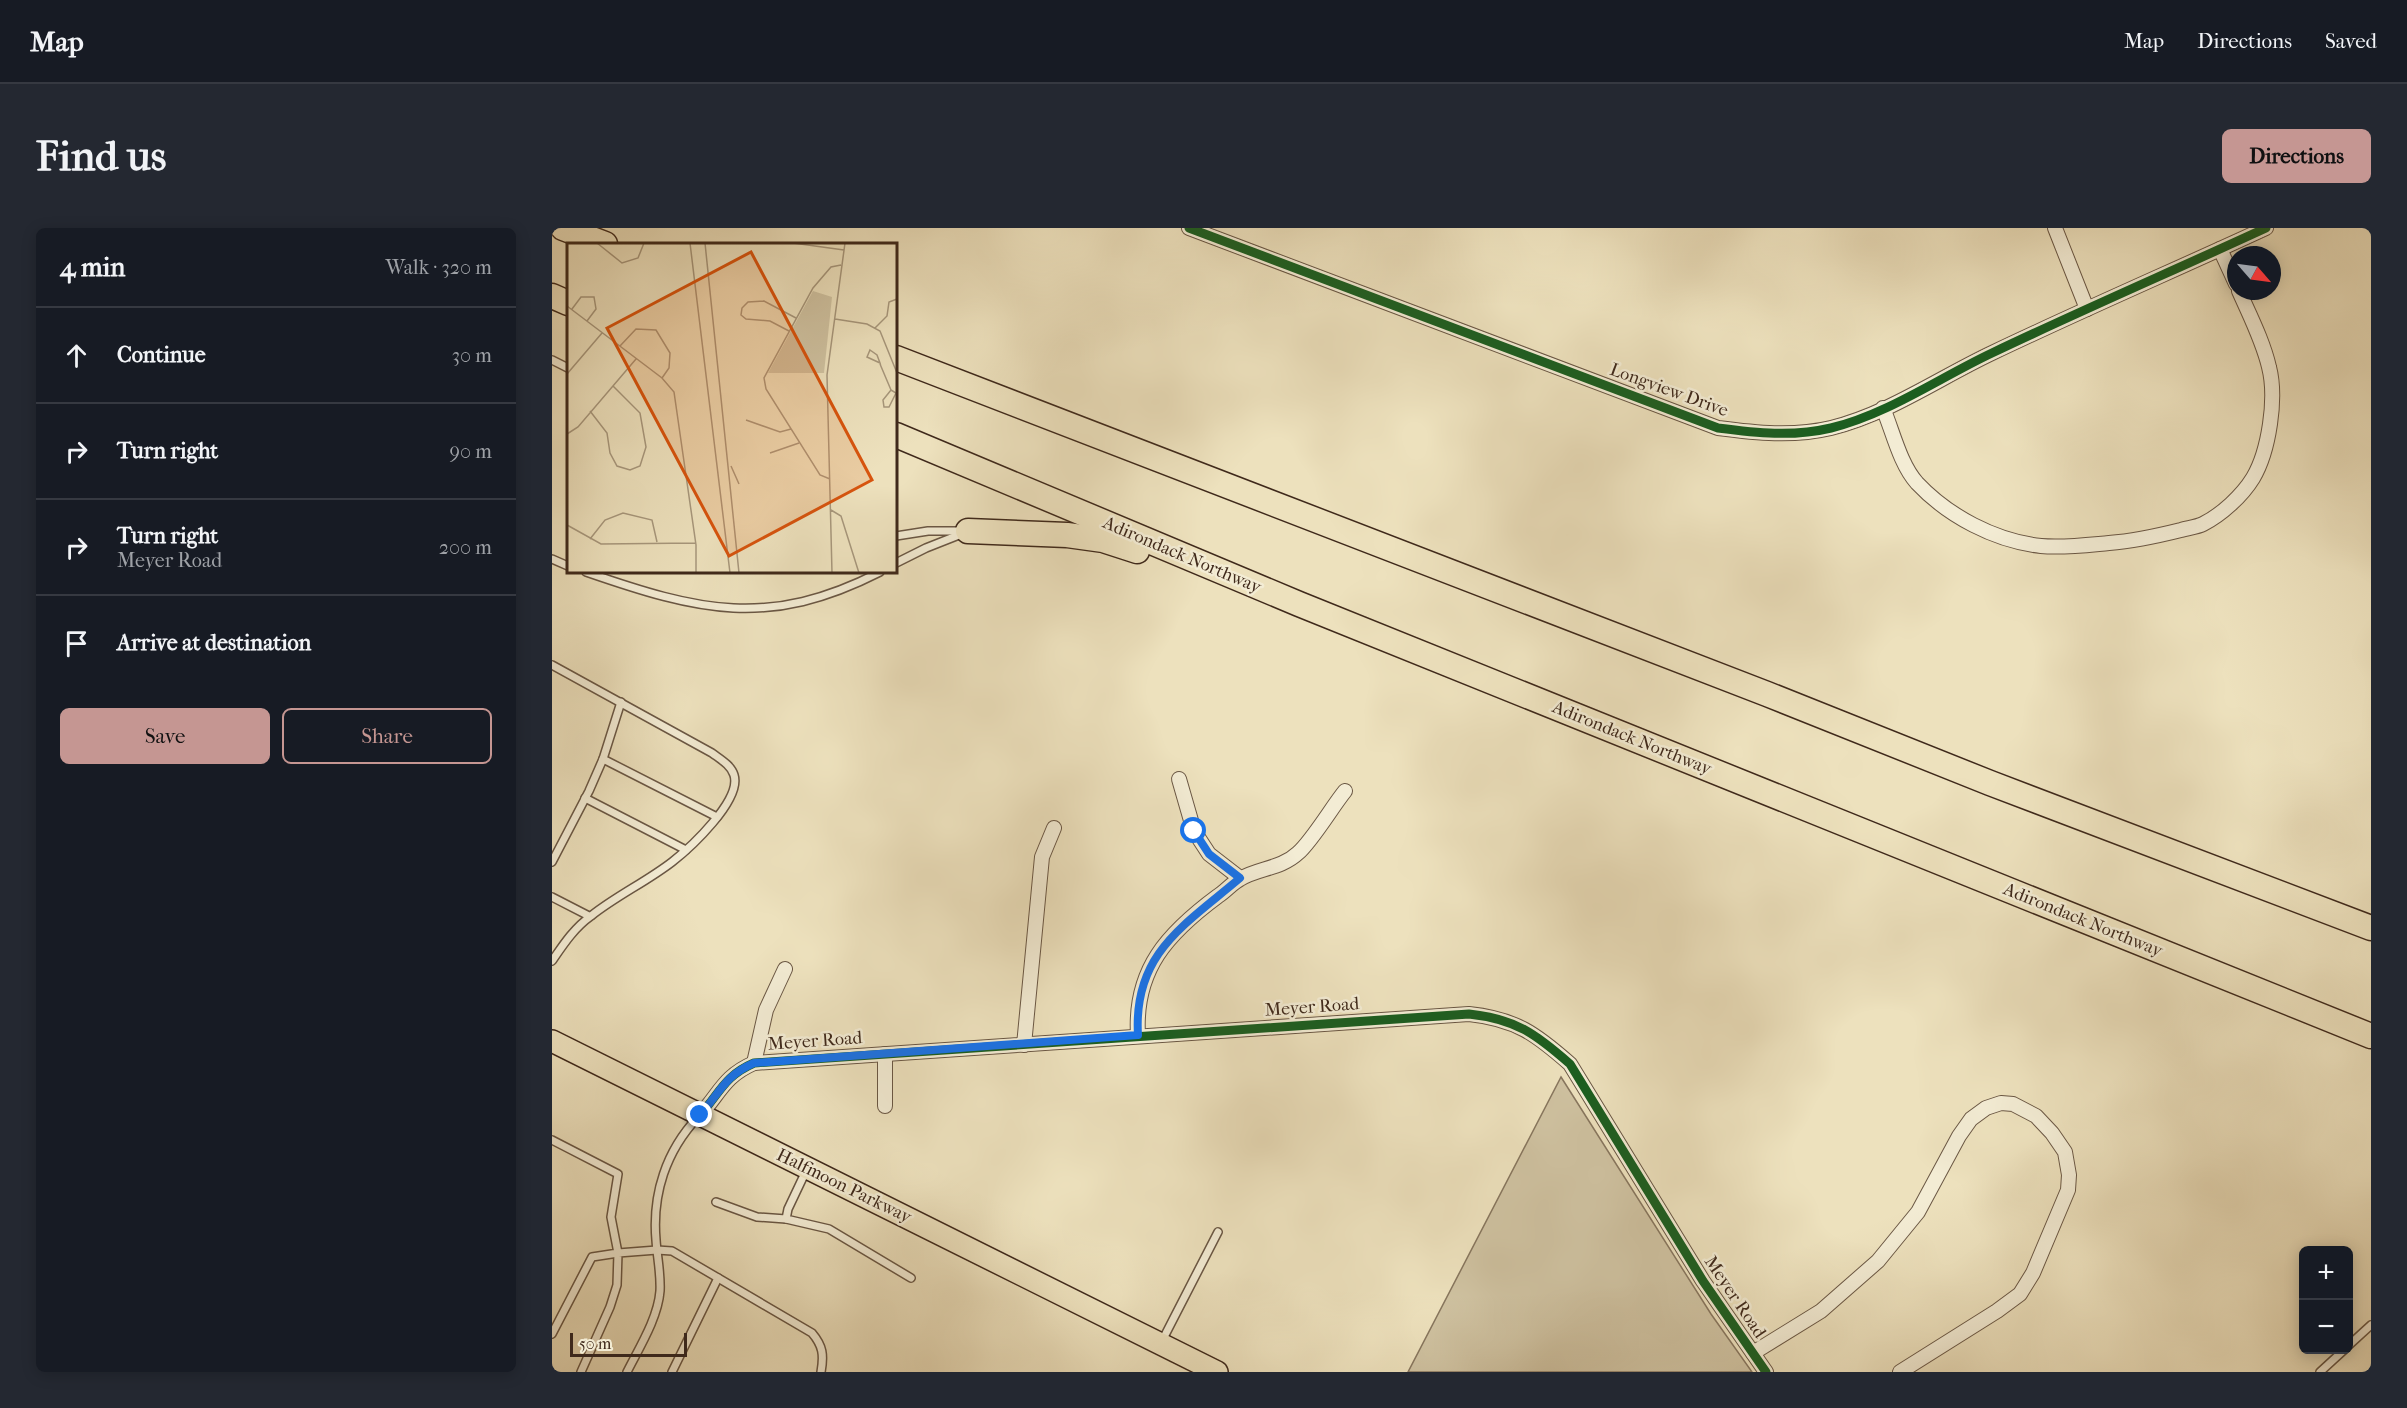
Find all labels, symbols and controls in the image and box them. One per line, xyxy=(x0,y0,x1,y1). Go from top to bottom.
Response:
text: Map xyxy=(30,25,84,58)
text: Map xyxy=(2124,29,2164,53)
text: Directions xyxy=(2197,29,2292,53)
text: Saved xyxy=(2325,29,2377,53)
button: Directions xyxy=(2222,129,2371,183)
text: Find us xyxy=(36,132,166,181)
inset map xyxy=(567,243,897,573)
north arrow xyxy=(2227,246,2281,300)
text: 4 min xyxy=(60,252,125,283)
text: Walk · 320 m xyxy=(386,256,492,279)
icon: ahead xyxy=(60,339,93,372)
text: Continue xyxy=(117,342,206,368)
text: 30 m xyxy=(452,344,492,367)
street label: Longview Drive xyxy=(1607,359,1731,421)
icon: right xyxy=(60,435,93,468)
text: Turn right xyxy=(117,438,218,464)
text: 90 m xyxy=(450,440,492,463)
street label: Adirondack Northway xyxy=(1099,512,1266,598)
text: Turn right xyxy=(117,523,218,549)
icon: right xyxy=(60,531,93,564)
text: 200 m xyxy=(439,536,492,559)
text: Meyer Road xyxy=(117,549,222,572)
icon: arrive xyxy=(60,627,93,660)
text: Arrive at destination xyxy=(117,630,311,656)
street label: Adirondack Northway xyxy=(1548,696,1716,780)
button: Save xyxy=(60,708,270,764)
button: Share xyxy=(282,708,492,764)
route start xyxy=(1180,817,1206,843)
street label: Adirondack Northway xyxy=(1999,878,2167,962)
street label: Meyer Road xyxy=(1264,993,1360,1021)
street label: Meyer Road xyxy=(767,1027,863,1055)
route end xyxy=(686,1101,712,1127)
street label: Halfmoon Parkway xyxy=(773,1144,916,1228)
map controls xyxy=(2299,1246,2353,1354)
button: + xyxy=(2299,1246,2353,1300)
street label: Meyer Road xyxy=(1700,1252,1770,1342)
button: − xyxy=(2299,1300,2353,1354)
scale bar xyxy=(570,1330,687,1358)
text: 50 m xyxy=(579,1334,611,1353)

